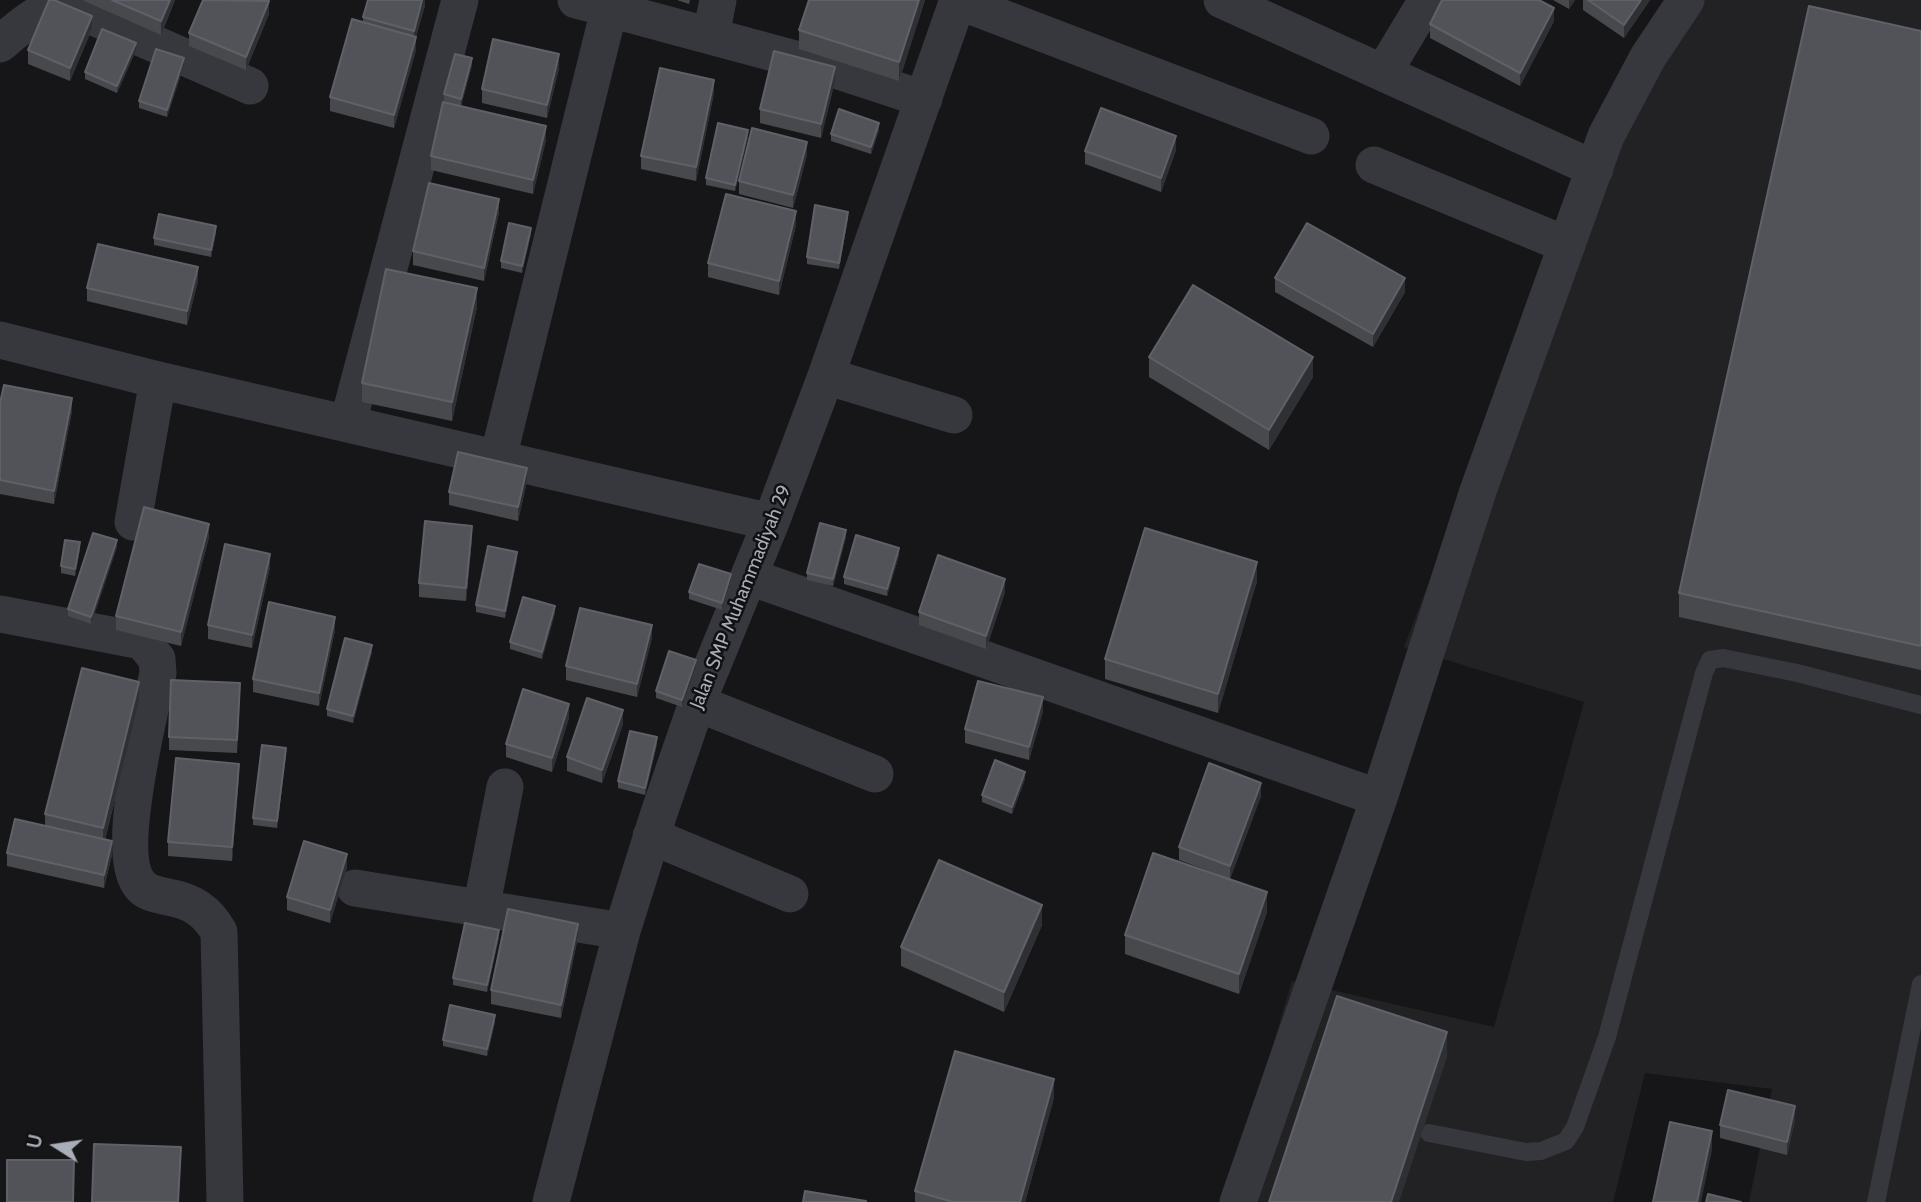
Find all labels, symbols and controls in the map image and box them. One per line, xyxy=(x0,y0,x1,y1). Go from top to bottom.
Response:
street label: Jalan SMP Muhammadiyah 29 xyxy=(686,482,796,712)
north arrow xyxy=(21,1111,91,1181)
text: U xyxy=(22,1132,48,1151)

